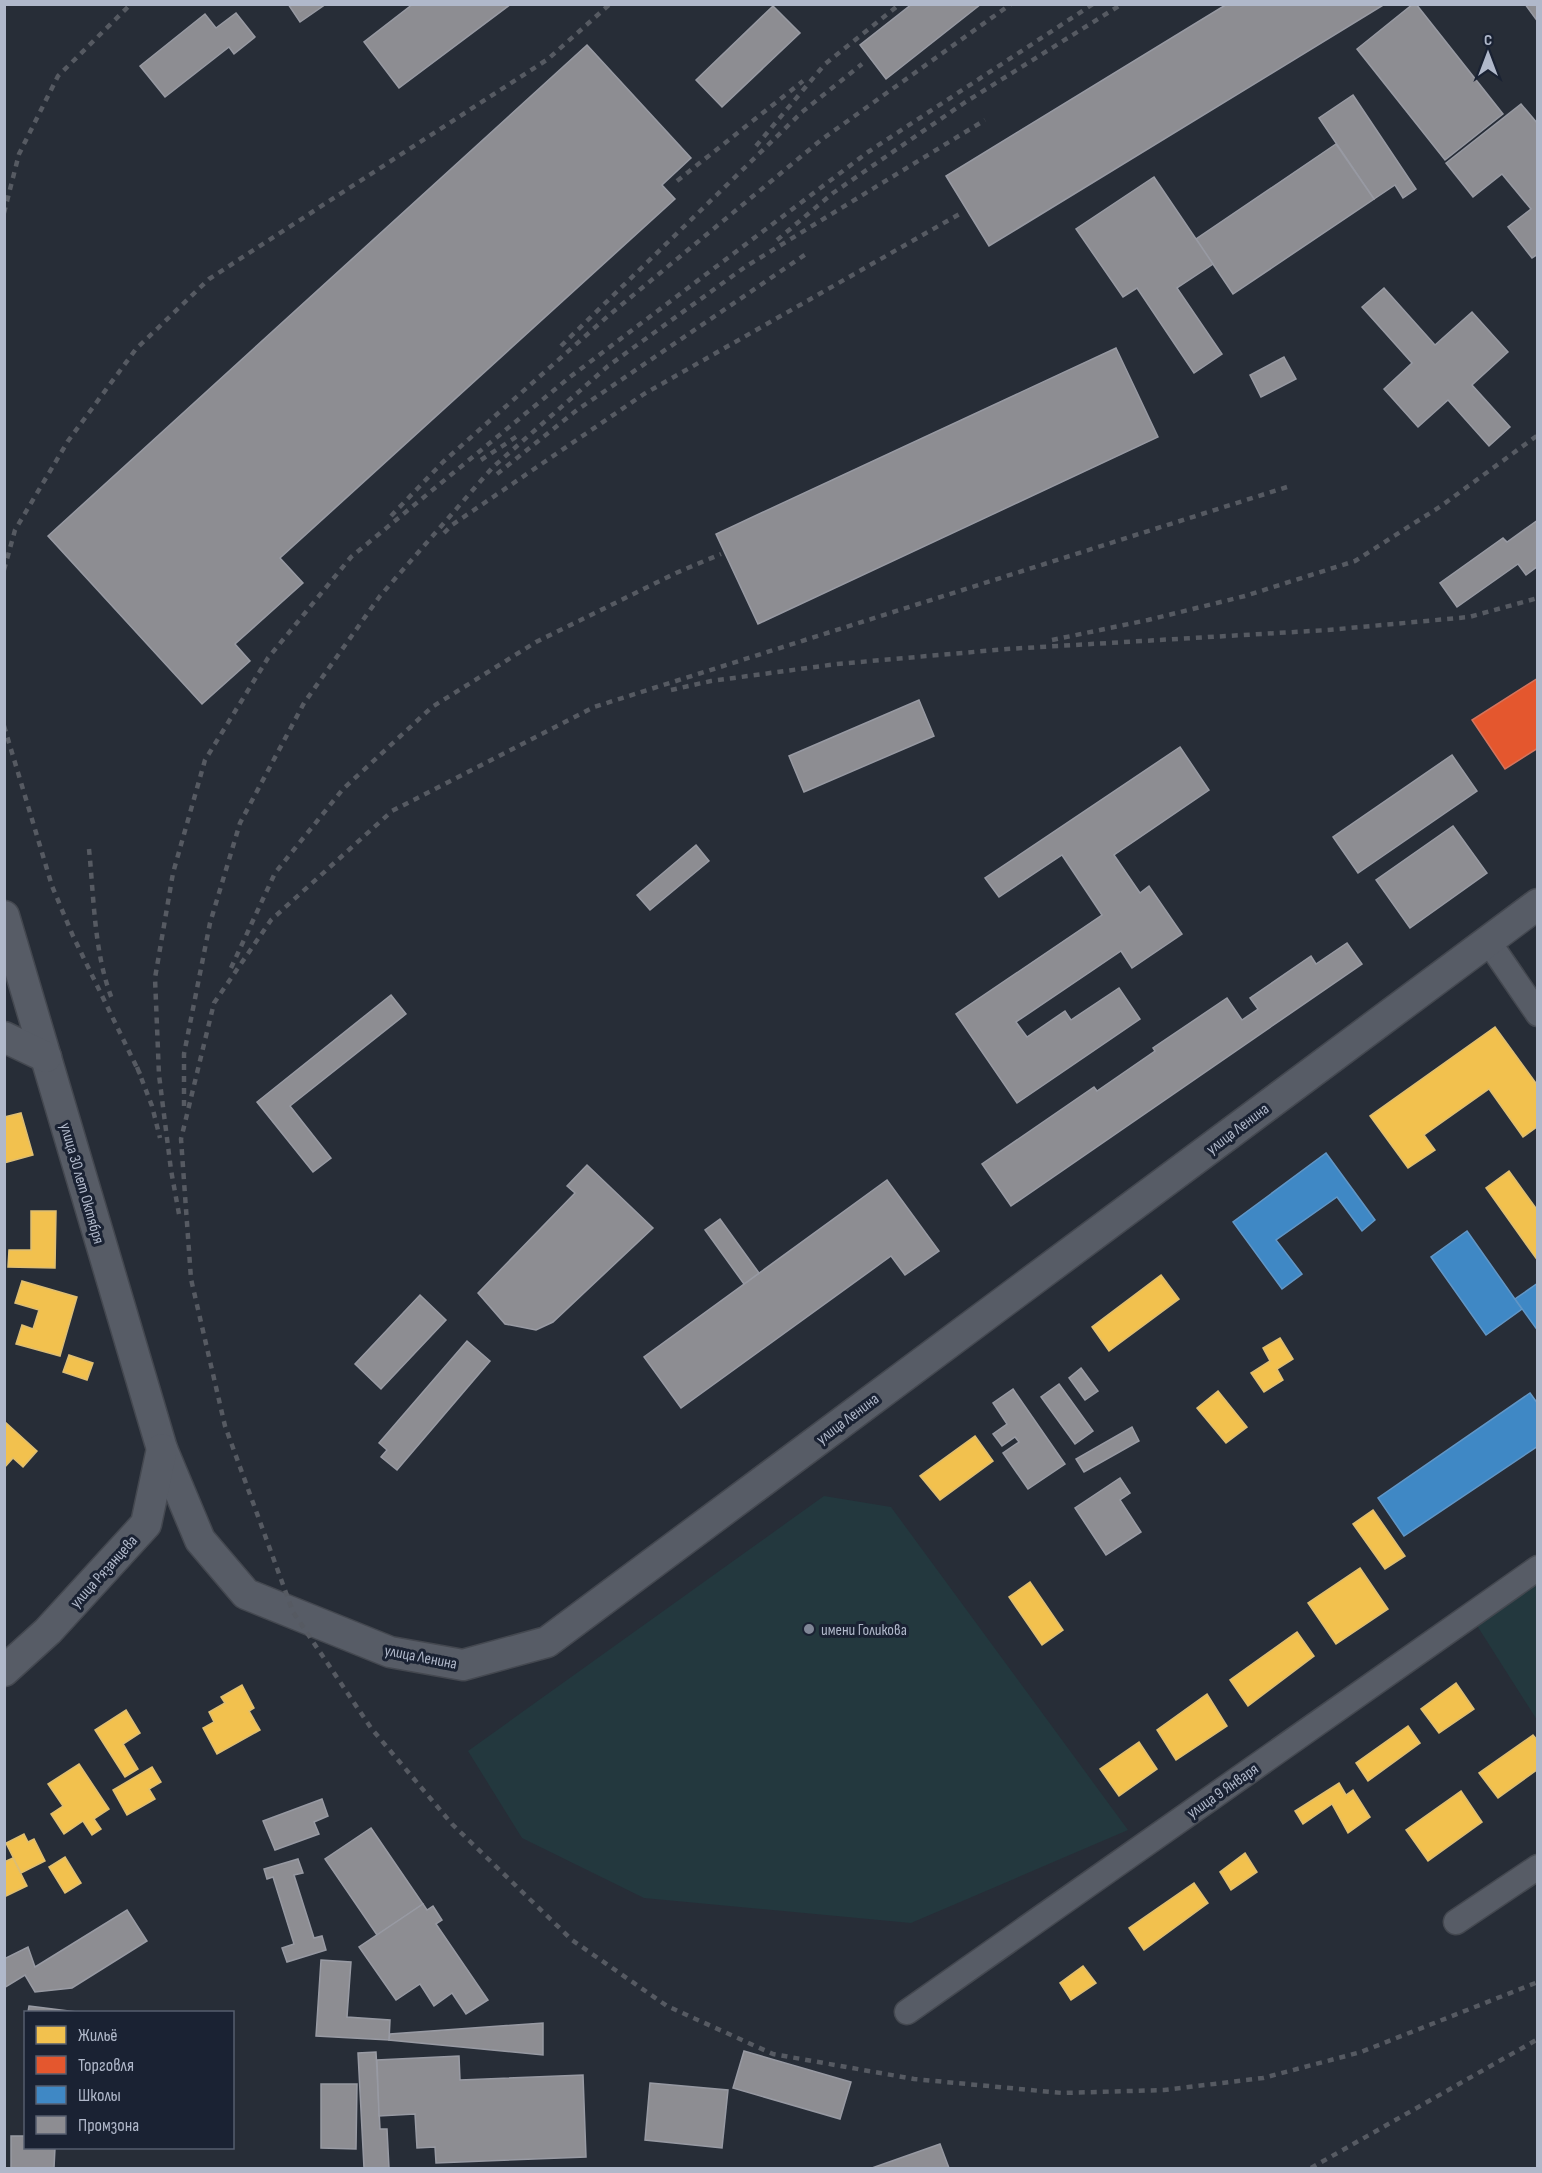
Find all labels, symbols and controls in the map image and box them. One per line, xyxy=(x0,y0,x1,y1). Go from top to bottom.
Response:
north arrow xyxy=(1458,24,1518,84)
text: С xyxy=(1484,31,1492,50)
street label: улица Ленина xyxy=(1203,1100,1273,1159)
street label: улица 30 лет Октября xyxy=(55,1121,108,1246)
street label: улица Ленина xyxy=(813,1390,883,1449)
street label: улица Рязанцева xyxy=(66,1532,142,1612)
place label: имени Голикова xyxy=(821,1621,907,1640)
marker: имени Голикова xyxy=(802,1622,816,1636)
street label: улица Ленина xyxy=(383,1641,459,1674)
street label: улица 9 Января xyxy=(1183,1760,1262,1823)
legend xyxy=(24,2011,234,2149)
text: Жильё xyxy=(78,2025,118,2046)
text: Торговля xyxy=(78,2055,134,2076)
text: Школы xyxy=(78,2085,121,2106)
text: Промзона xyxy=(78,2115,139,2136)

